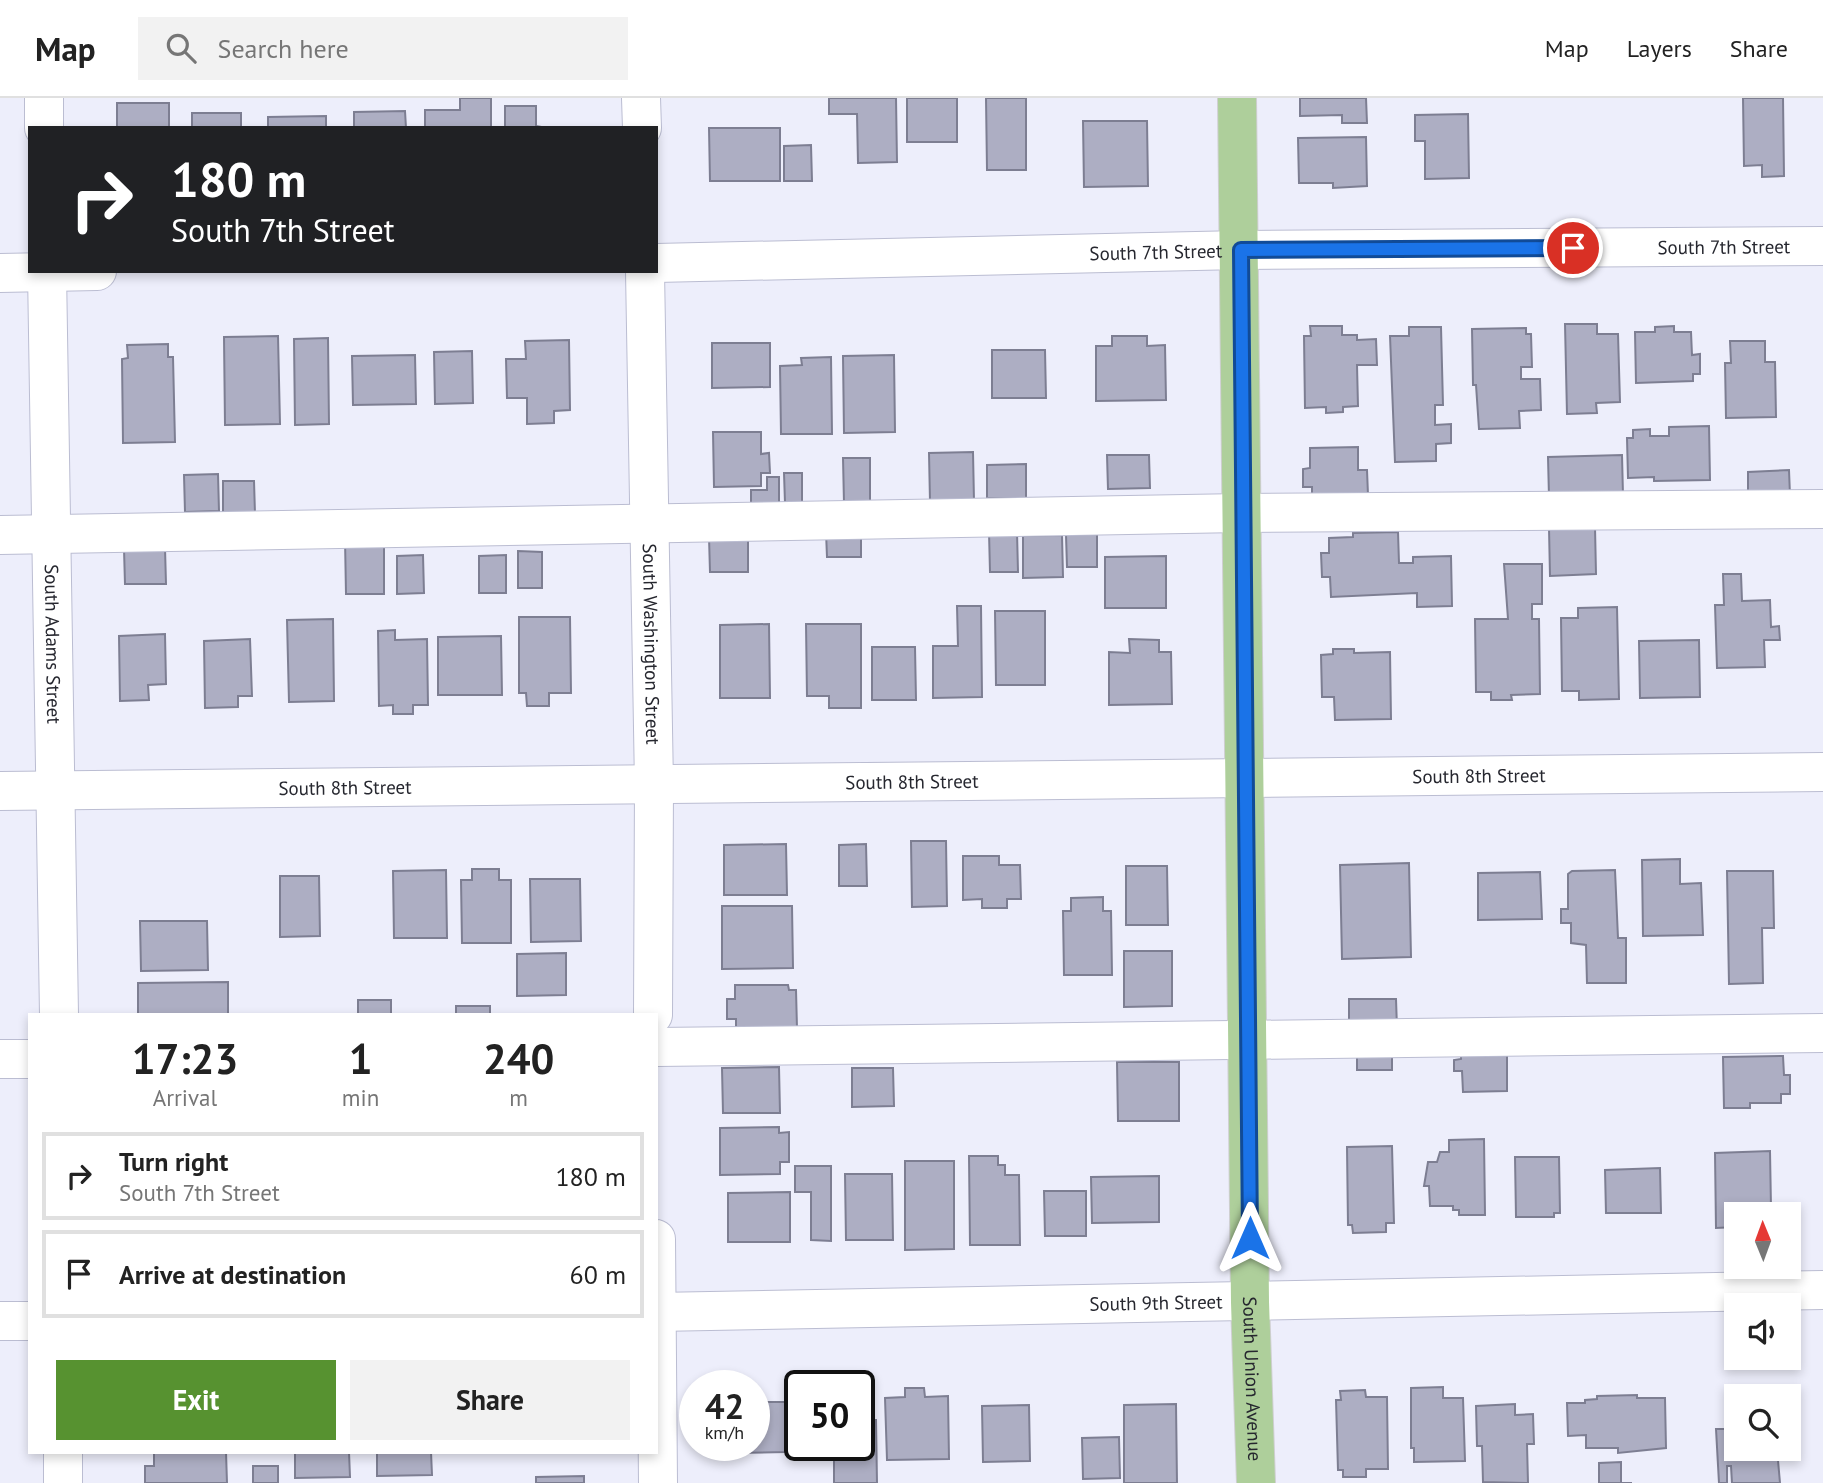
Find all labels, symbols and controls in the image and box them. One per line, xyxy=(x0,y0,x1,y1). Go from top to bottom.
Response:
search box xyxy=(138,17,628,80)
text: Map xyxy=(35,27,96,70)
icon: search xyxy=(162,29,200,67)
text: Search here xyxy=(218,32,349,65)
text: Map xyxy=(1545,33,1589,64)
text: Layers xyxy=(1627,33,1692,64)
text: Share xyxy=(1730,33,1788,64)
text: 180 m xyxy=(171,147,306,211)
icon: right xyxy=(56,154,147,245)
text: South 7th Street xyxy=(171,209,395,251)
pin xyxy=(1543,218,1603,278)
icon: arrive xyxy=(1554,229,1592,267)
street label: South 7th Street xyxy=(1657,234,1791,259)
street label: South 7th Street xyxy=(1089,238,1223,265)
street label: South Washington Street xyxy=(638,543,665,745)
street label: South Adams Street xyxy=(40,564,66,725)
street label: South 8th Street xyxy=(1412,763,1546,788)
street label: South 8th Street xyxy=(845,769,979,794)
street label: South 8th Street xyxy=(278,775,412,800)
text: 17:23 xyxy=(132,1031,238,1086)
text: 1 xyxy=(349,1031,372,1086)
text: 240 xyxy=(483,1031,554,1086)
text: Arrival xyxy=(153,1083,217,1112)
text: min xyxy=(342,1083,379,1112)
text: m xyxy=(509,1083,528,1112)
text: Turn right xyxy=(119,1145,228,1178)
icon: right xyxy=(60,1157,98,1195)
text: 180 m xyxy=(555,1160,626,1193)
text: South 7th Street xyxy=(119,1178,280,1207)
position arrow xyxy=(1213,1201,1287,1275)
north arrow xyxy=(1724,1202,1801,1279)
map controls xyxy=(1724,1202,1801,1461)
icon: arrive xyxy=(60,1255,98,1293)
text: Arrive at destination xyxy=(119,1258,346,1291)
text: 60 m xyxy=(570,1258,626,1291)
street label: South 9th Street xyxy=(1089,1289,1223,1316)
button: sound xyxy=(1724,1293,1801,1370)
street label: South Union Avenue xyxy=(1238,1296,1267,1462)
button: Exit xyxy=(56,1360,336,1440)
button: Share xyxy=(350,1360,630,1440)
speed limit sign: 50 xyxy=(784,1370,875,1461)
text: 42 xyxy=(705,1383,744,1429)
button: search xyxy=(1724,1384,1801,1461)
text: km/h xyxy=(705,1421,744,1444)

